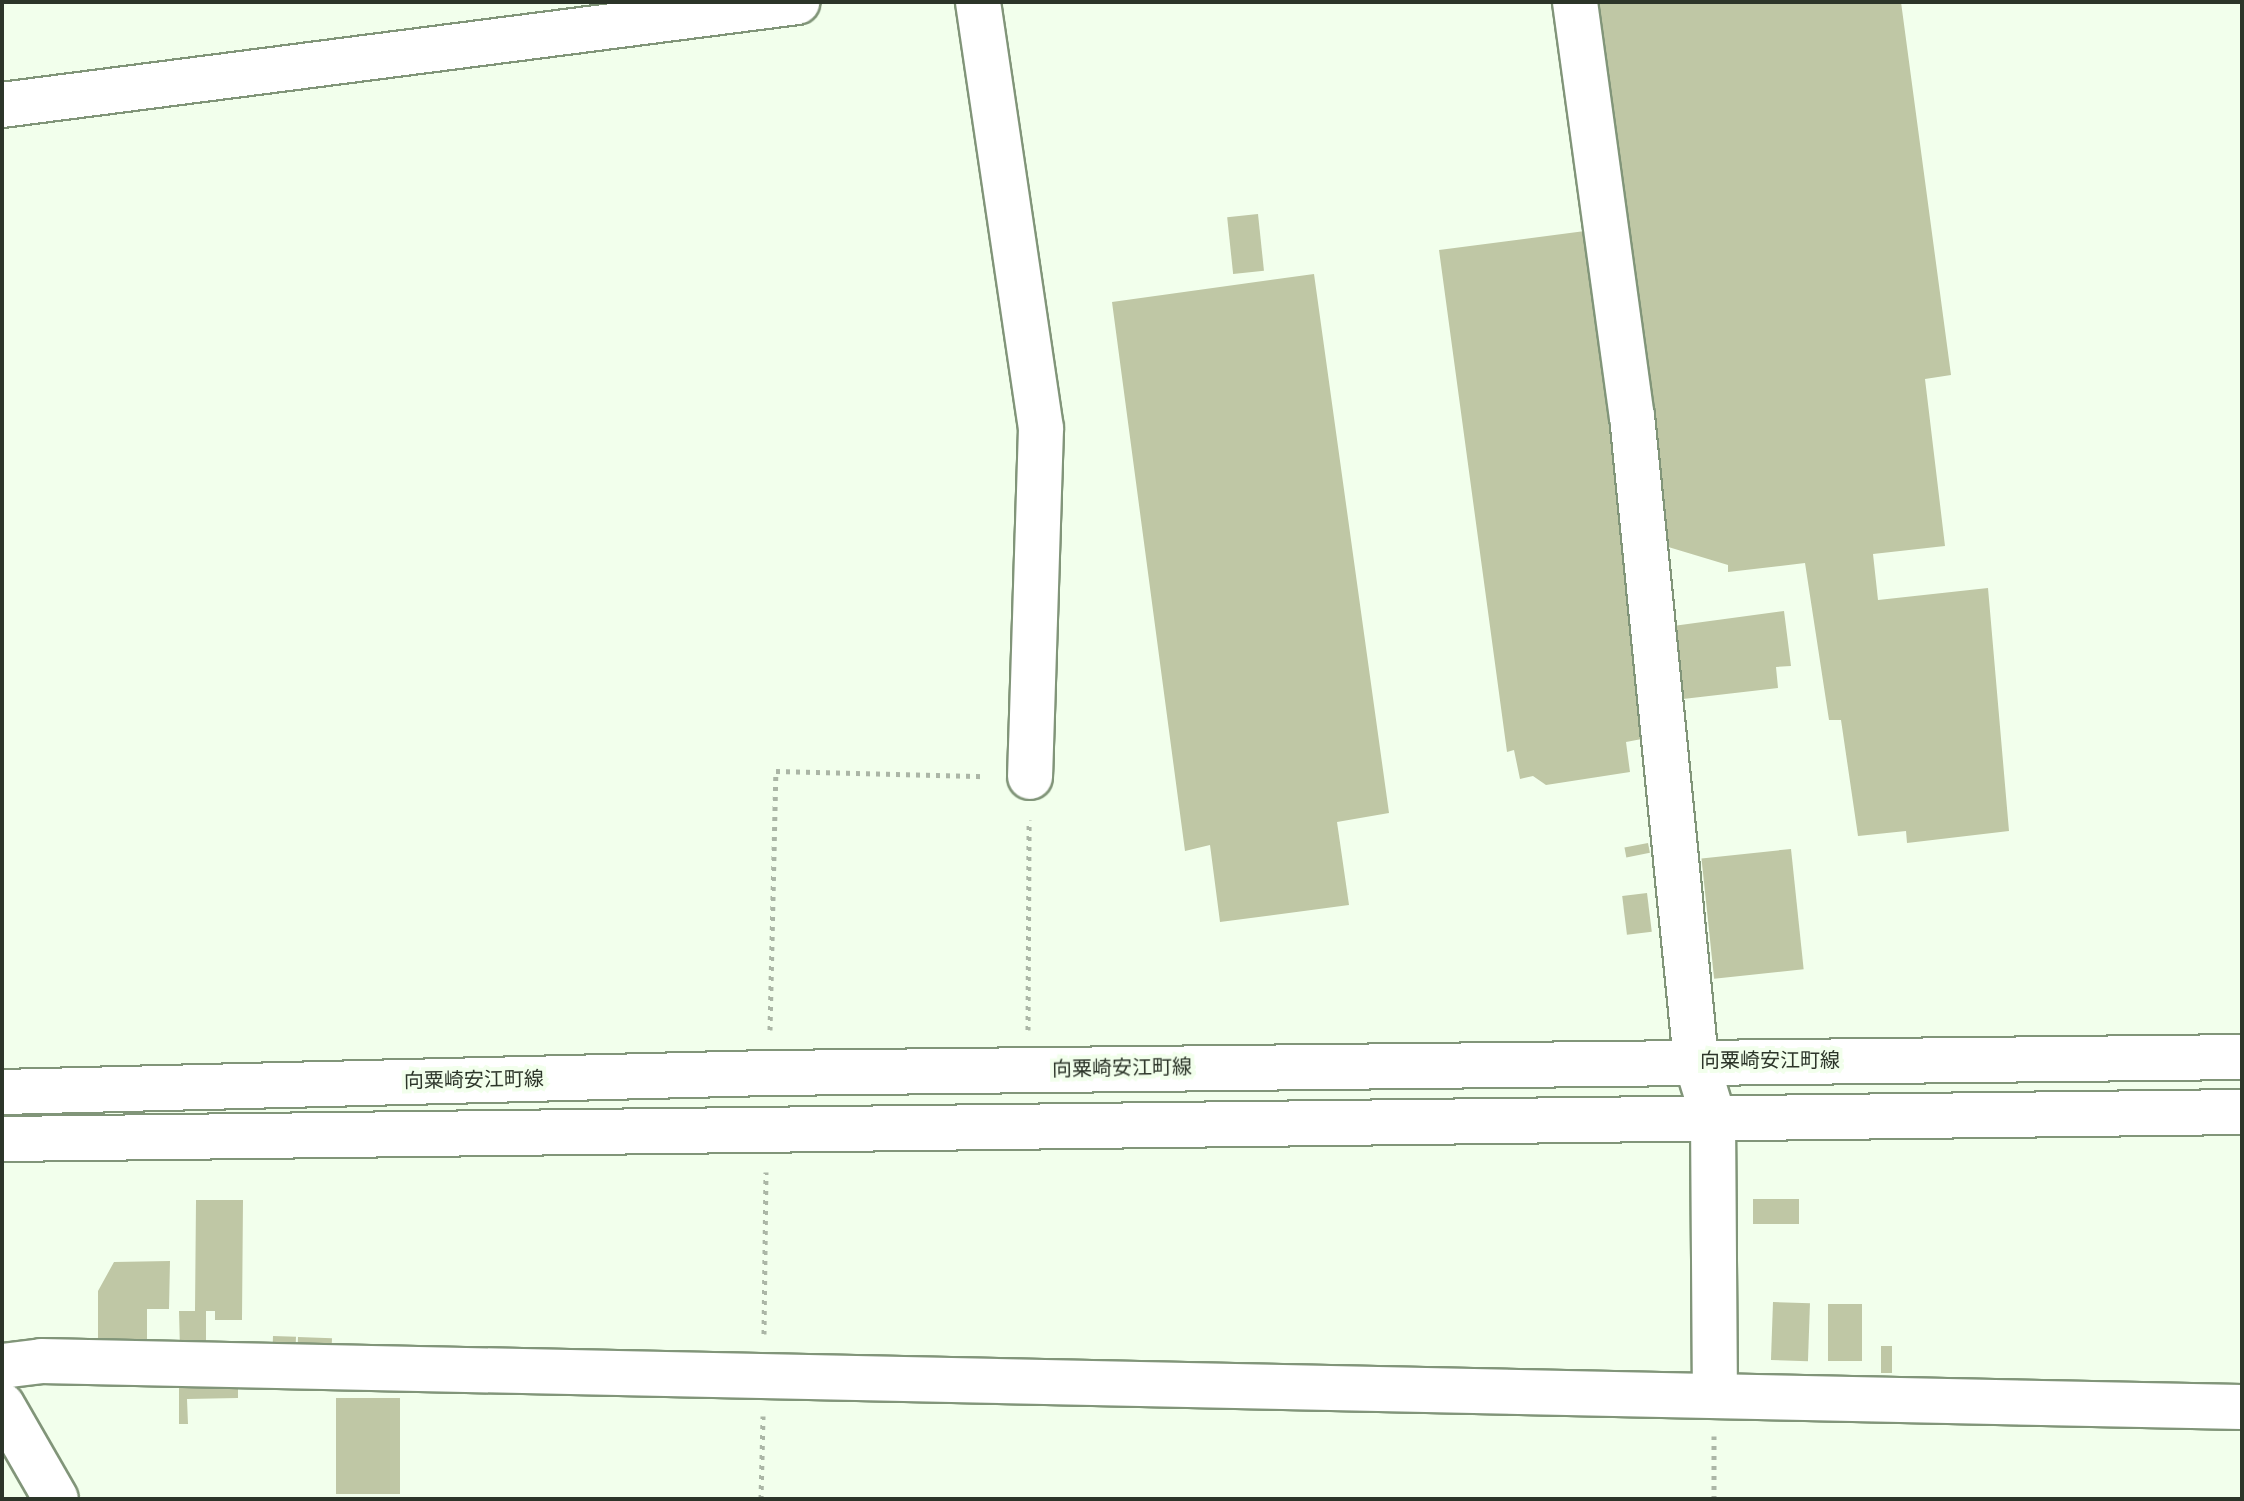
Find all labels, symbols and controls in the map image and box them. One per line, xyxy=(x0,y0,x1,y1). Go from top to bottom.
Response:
street label: 向粟崎安江町線 xyxy=(1700,1048,1840,1072)
street label: 向粟崎安江町線 xyxy=(1052,1055,1192,1081)
street label: 向粟崎安江町線 xyxy=(404,1067,544,1093)

